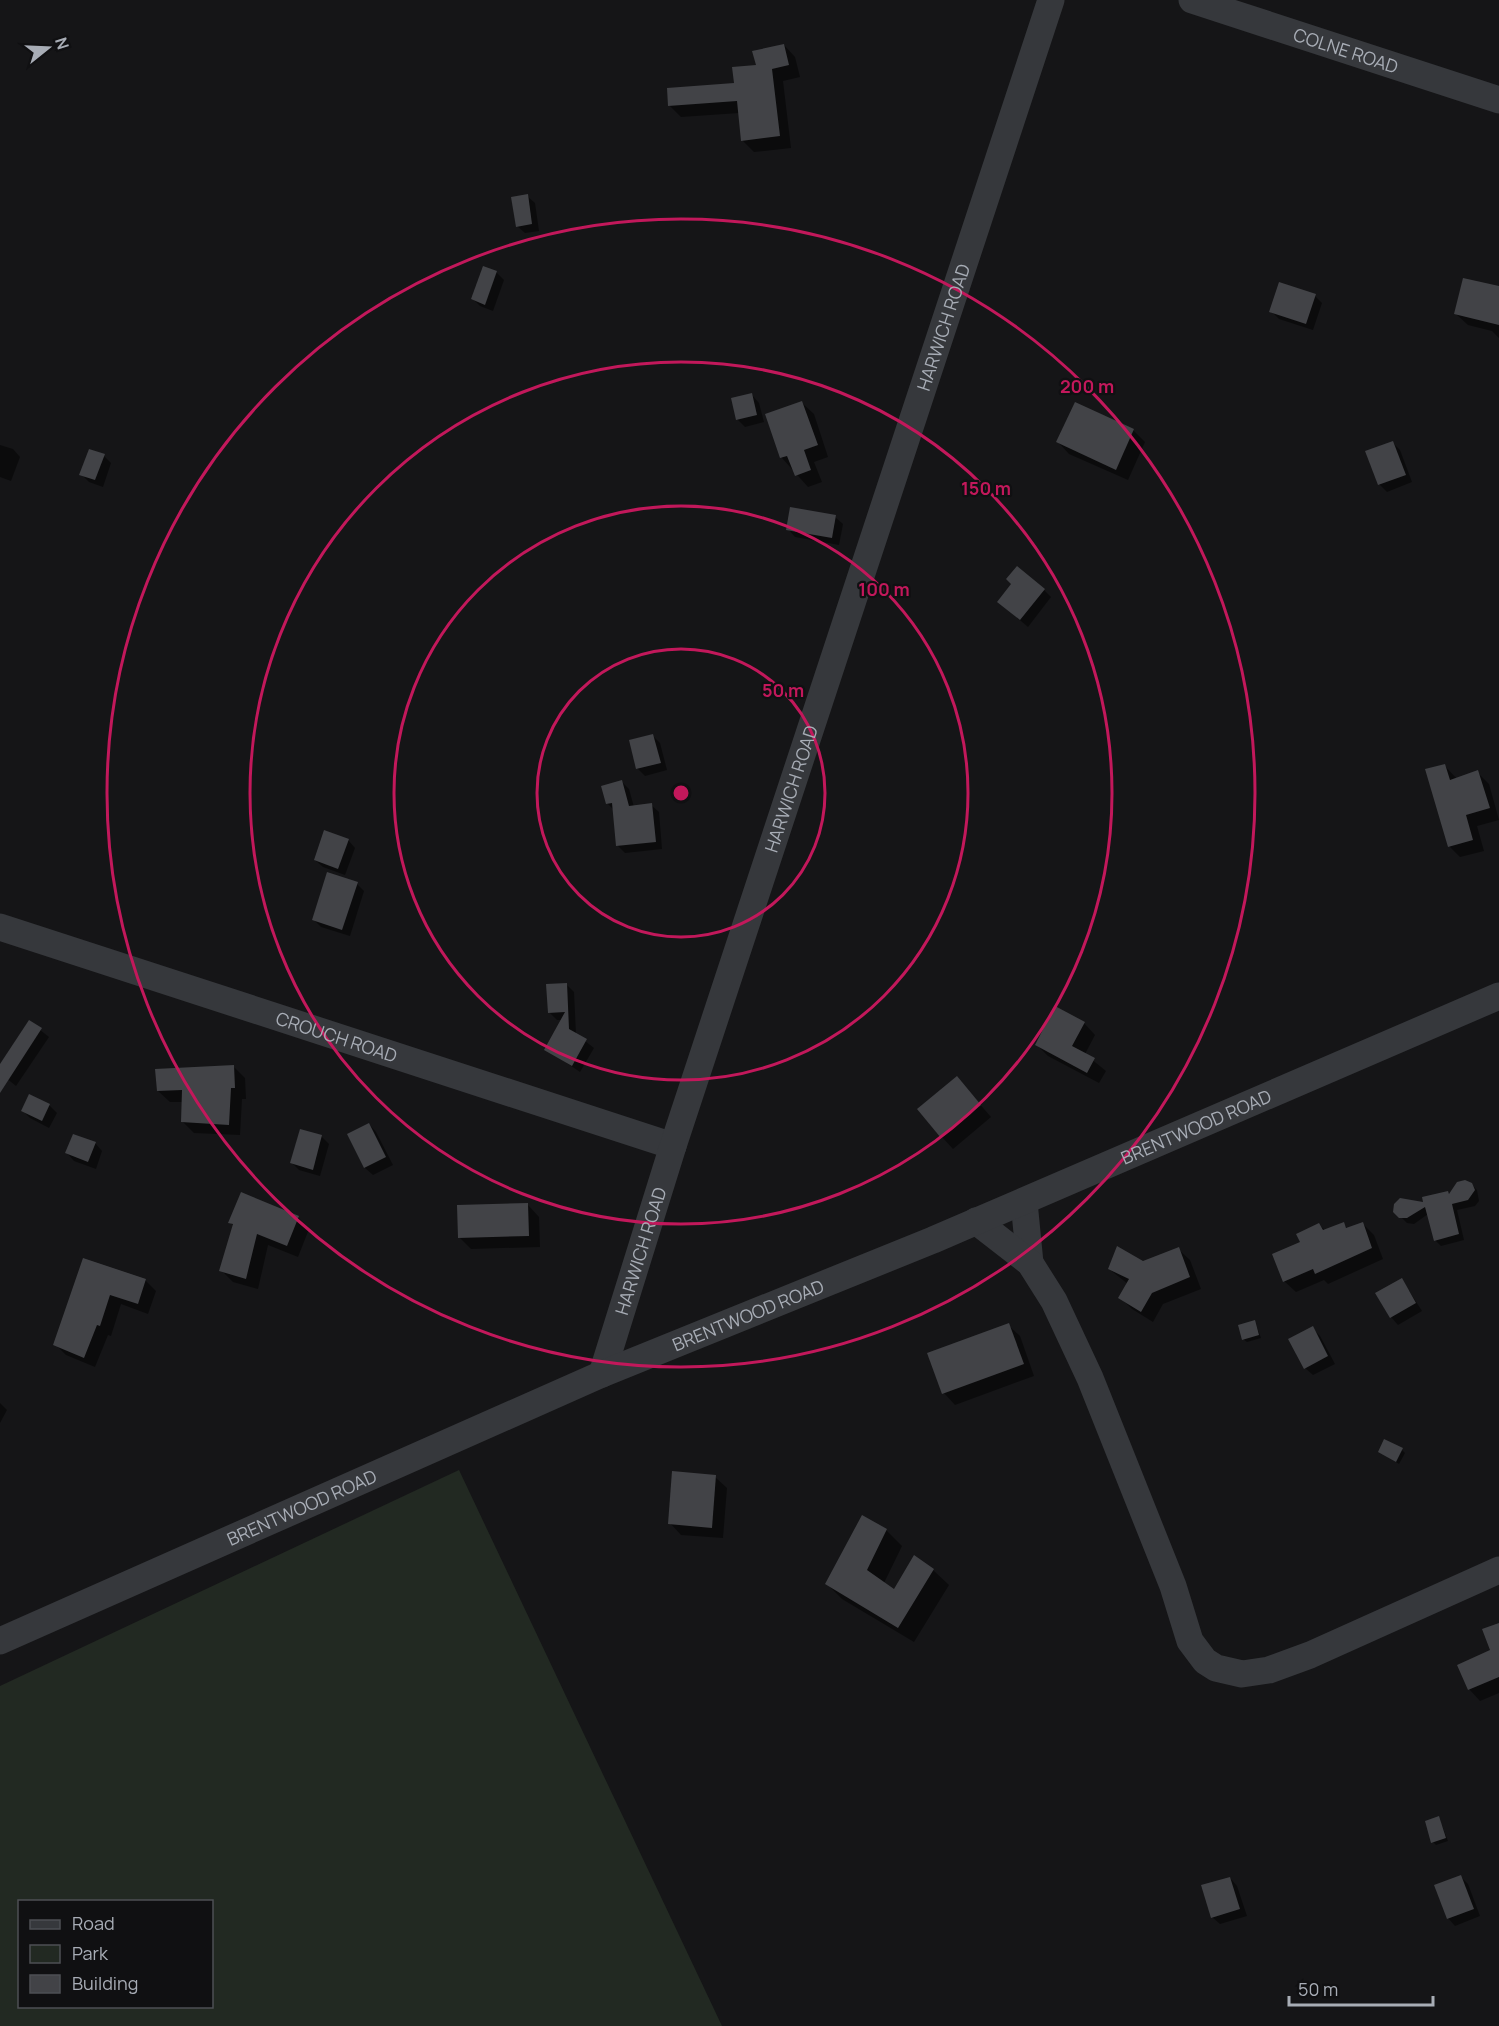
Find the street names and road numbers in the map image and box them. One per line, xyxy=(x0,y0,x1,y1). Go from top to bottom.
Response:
street label: COLNE ROAD xyxy=(1291,22,1402,78)
street label: HARWICH ROAD xyxy=(911,261,975,394)
street label: HARWICH ROAD xyxy=(759,722,823,855)
street label: CROUCH ROAD xyxy=(273,1006,400,1067)
street label: BRENTWOOD ROAD xyxy=(1117,1084,1275,1170)
street label: HARWICH ROAD xyxy=(609,1184,672,1318)
street label: BRENTWOOD ROAD xyxy=(669,1273,827,1356)
street label: BRENTWOOD ROAD xyxy=(223,1463,380,1551)

